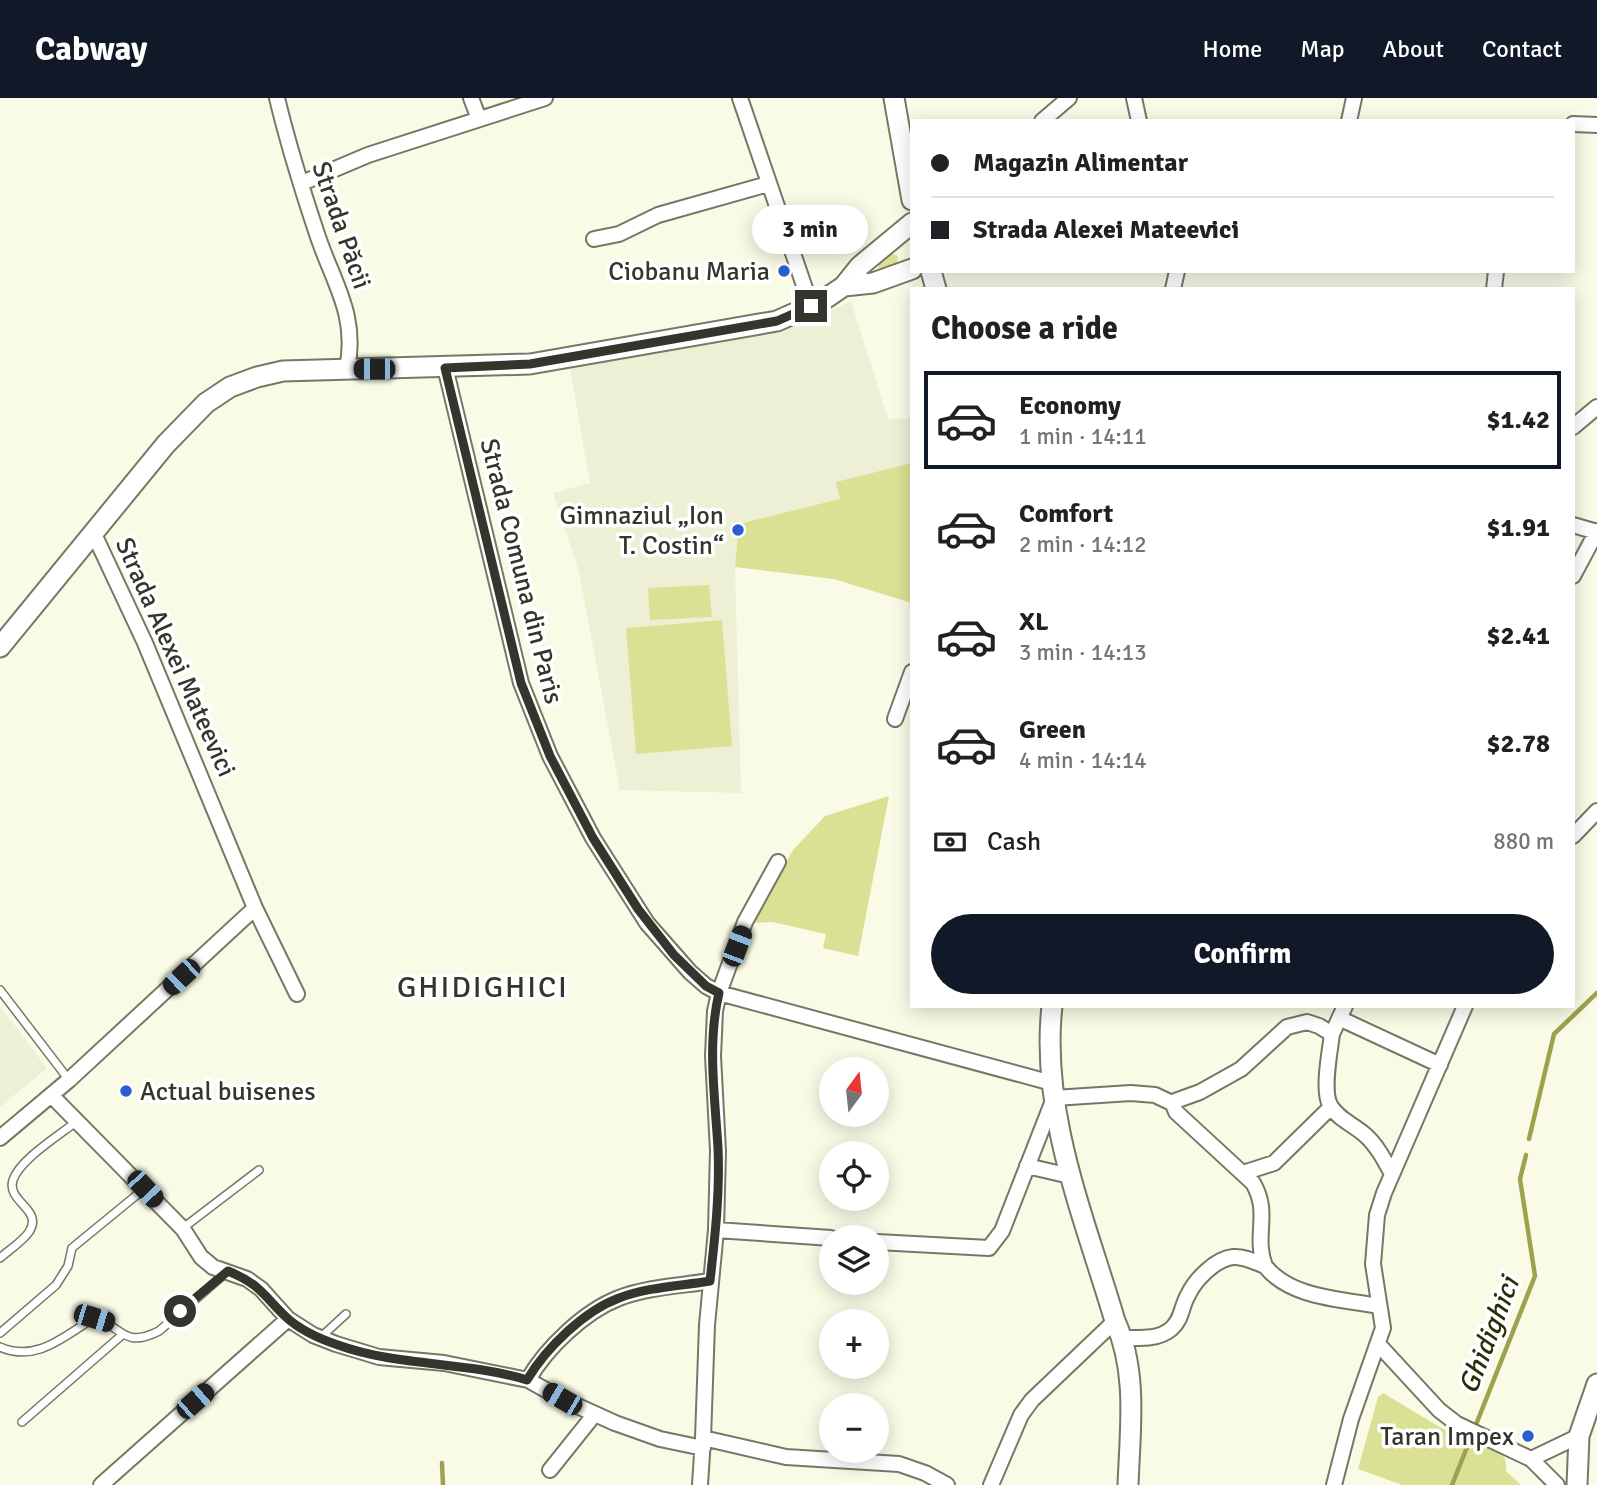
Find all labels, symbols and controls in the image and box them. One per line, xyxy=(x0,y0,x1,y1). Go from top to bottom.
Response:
text: Cabway xyxy=(35,29,147,70)
text: Home xyxy=(1202,34,1262,64)
text: Map xyxy=(1300,34,1345,64)
text: About xyxy=(1383,34,1444,64)
text: Contact xyxy=(1482,34,1562,64)
text: Magazin Alimentar xyxy=(973,147,1188,179)
street label: Strada Păcii xyxy=(304,157,378,293)
callout: 3 min xyxy=(753,204,869,254)
text: Strada Alexei Mateevici xyxy=(973,214,1239,246)
text: 3 min xyxy=(782,215,838,244)
place label: Ciobanu Maria xyxy=(608,256,770,288)
marker: Ciobanu Maria xyxy=(776,263,792,279)
route end xyxy=(795,290,827,322)
text: Choose a ride xyxy=(931,309,1118,348)
car xyxy=(354,359,396,380)
icon: car xyxy=(935,389,998,452)
text: Economy xyxy=(1019,390,1121,422)
text: $1.42 xyxy=(1486,404,1550,436)
text: 1 min · 14:11 xyxy=(1019,422,1147,451)
street label: Strada Comuna din Paris xyxy=(473,435,569,707)
icon: car xyxy=(935,497,998,560)
text: Comfort xyxy=(1019,498,1113,530)
place label: Gimnaziul „Ion T. Costin“ xyxy=(560,500,724,562)
text: $1.91 xyxy=(1486,512,1550,544)
marker: Gimnaziul „Ion T. Costin“ xyxy=(730,522,746,538)
text: 2 min · 14:12 xyxy=(1019,530,1147,559)
street label: Strada Alexei Mateevici xyxy=(108,533,242,782)
icon: car xyxy=(935,605,998,668)
text: XL xyxy=(1019,606,1049,638)
text: $2.41 xyxy=(1486,620,1550,652)
text: 3 min · 14:13 xyxy=(1019,638,1147,667)
icon: car xyxy=(935,713,998,776)
text: Green xyxy=(1019,714,1086,746)
text: $2.78 xyxy=(1486,728,1550,760)
text: 4 min · 14:14 xyxy=(1019,746,1147,775)
icon: cash xyxy=(931,823,969,861)
text: Cash xyxy=(987,826,1041,858)
text: 880 m xyxy=(1493,827,1554,856)
button: Confirm xyxy=(931,914,1554,994)
car xyxy=(720,923,755,969)
car xyxy=(159,955,204,999)
district label: GHIDIGHICI xyxy=(397,969,569,1006)
north arrow xyxy=(819,1057,889,1127)
map controls xyxy=(819,1057,889,1463)
place label: Actual buisenes xyxy=(140,1076,316,1108)
marker: Actual buisenes xyxy=(118,1083,134,1099)
button: locate xyxy=(819,1141,889,1211)
car xyxy=(123,1166,168,1212)
button: layers xyxy=(819,1225,889,1295)
water label: Ghidighici xyxy=(1451,1270,1528,1398)
route start xyxy=(164,1295,196,1327)
car xyxy=(71,1302,118,1334)
button: + xyxy=(819,1309,889,1379)
car xyxy=(173,1379,218,1423)
car xyxy=(539,1379,586,1419)
button: − xyxy=(819,1393,889,1463)
place label: Taran Impex xyxy=(1380,1421,1514,1453)
marker: Taran Impex xyxy=(1520,1428,1536,1444)

